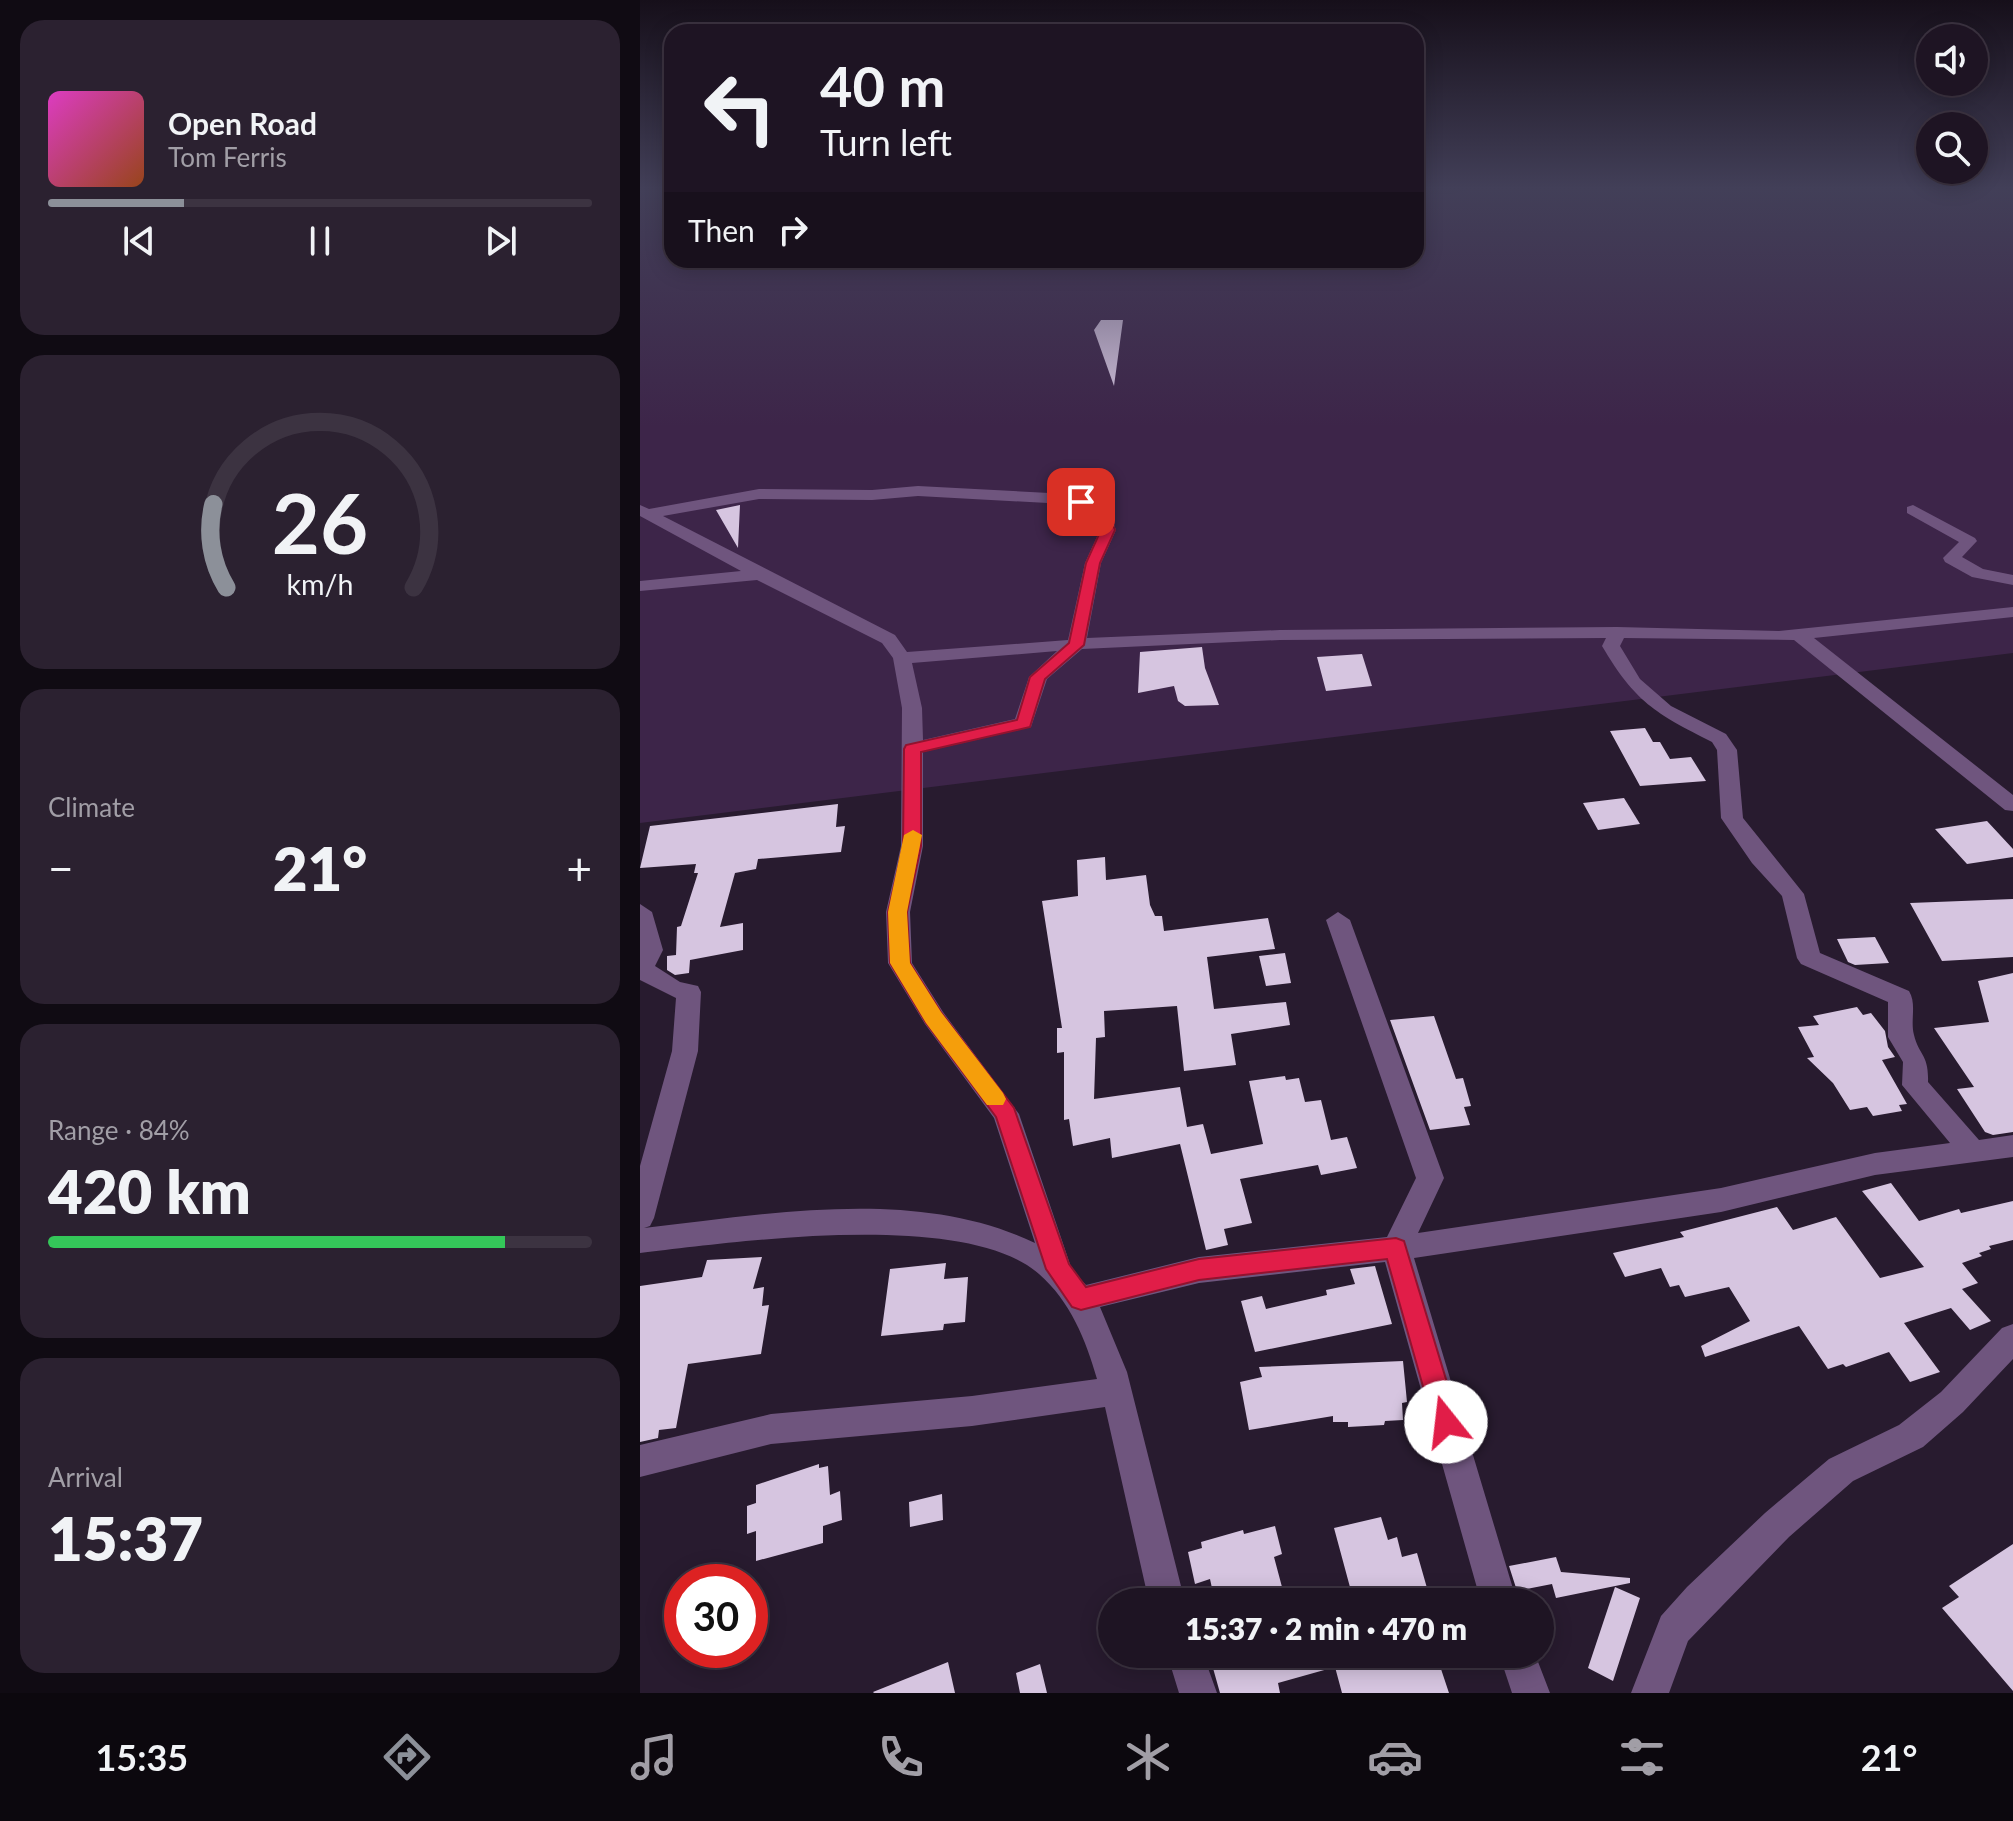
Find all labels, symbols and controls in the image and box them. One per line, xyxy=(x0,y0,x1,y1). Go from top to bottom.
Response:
map controls xyxy=(1916,24,1988,184)
button: sound xyxy=(1916,24,1988,96)
text: 40 m xyxy=(820,52,945,119)
icon: left xyxy=(688,56,792,160)
text: Open Road xyxy=(168,105,317,141)
button: search xyxy=(1916,112,1988,184)
text: Turn left xyxy=(820,120,952,164)
text: Tom Ferris xyxy=(168,141,287,173)
icon: right xyxy=(771,208,815,252)
text: Then xyxy=(688,212,755,248)
icon: previous xyxy=(117,219,161,263)
icon: pause xyxy=(298,219,342,263)
icon: next xyxy=(479,219,523,263)
pin xyxy=(1047,468,1115,536)
text: 26 xyxy=(272,471,368,571)
icon: arrive xyxy=(1059,480,1103,524)
text: km/h xyxy=(287,567,353,601)
text: Climate xyxy=(48,791,135,823)
text: 21° xyxy=(273,832,367,904)
text: − xyxy=(48,842,74,894)
text: + xyxy=(566,842,592,894)
text: Range · 84% xyxy=(48,1114,190,1146)
text: 420 km xyxy=(48,1155,251,1227)
position arrow xyxy=(1404,1380,1488,1464)
text: Arrival xyxy=(48,1461,123,1493)
text: 15:37 xyxy=(48,1502,203,1574)
speed limit sign: 30 xyxy=(664,1564,768,1668)
text: 15:37 · 2 min · 470 m xyxy=(1185,1610,1467,1646)
icon: directions xyxy=(379,1729,435,1785)
icon: music xyxy=(626,1729,682,1785)
icon: phone xyxy=(873,1729,929,1785)
icon: climate xyxy=(1120,1729,1176,1785)
icon: car xyxy=(1367,1729,1423,1785)
icon: filters xyxy=(1614,1729,1670,1785)
text: 15:35 xyxy=(95,1735,188,1779)
text: 21° xyxy=(1861,1735,1917,1779)

